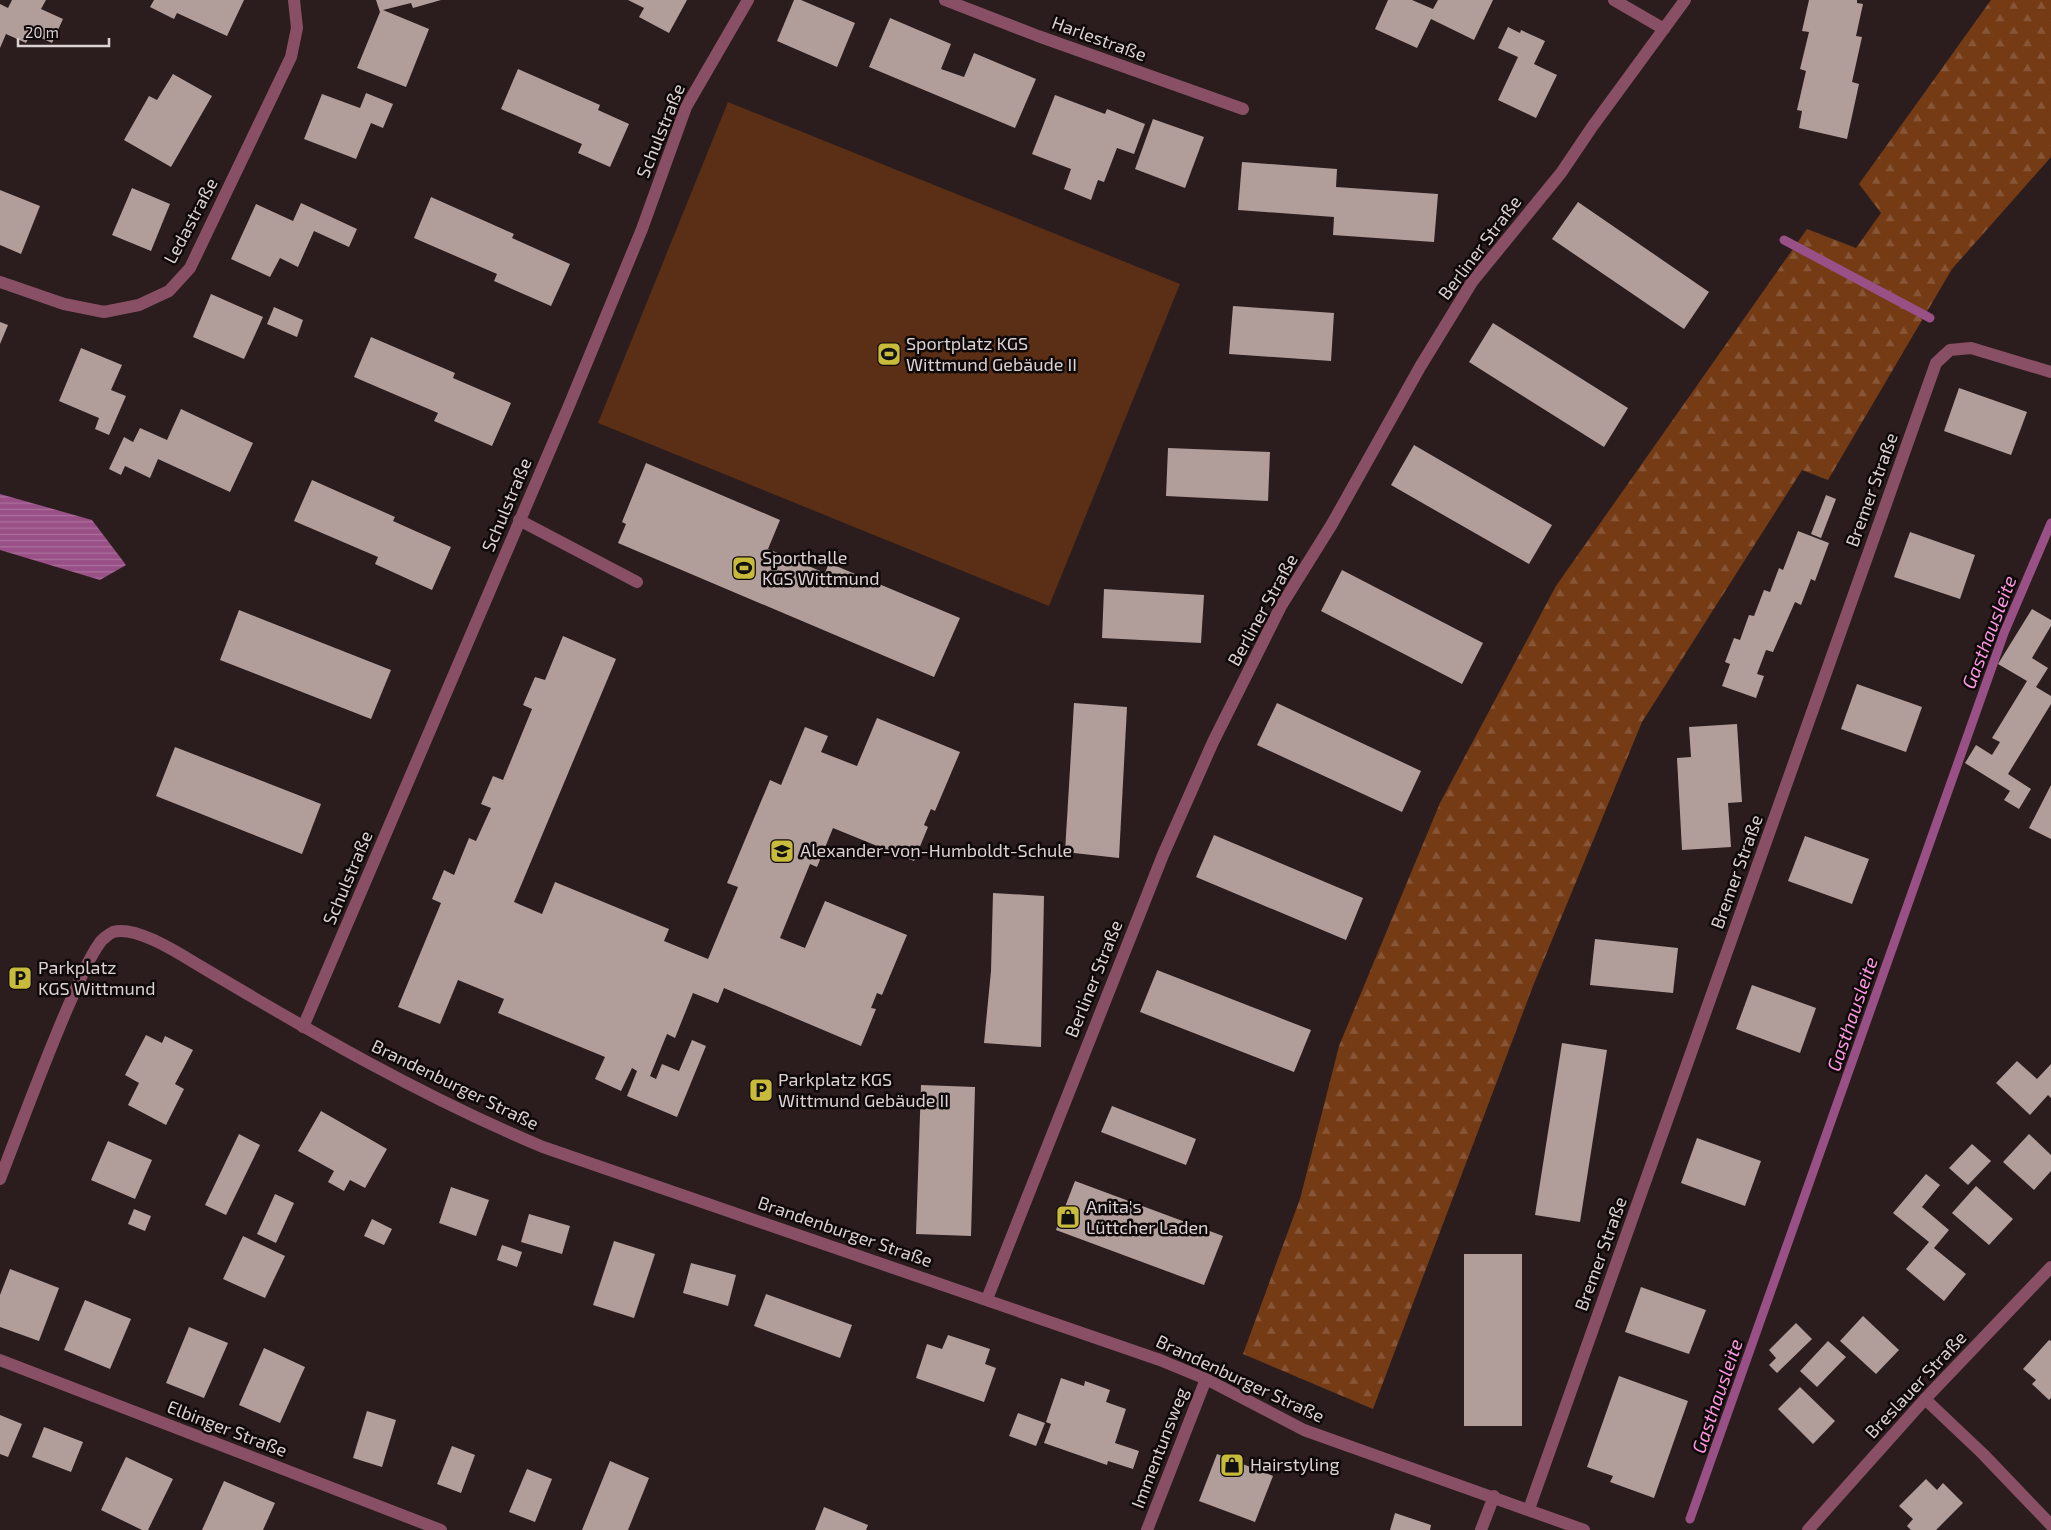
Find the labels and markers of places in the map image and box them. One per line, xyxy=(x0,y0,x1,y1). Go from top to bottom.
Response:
place label: Sportplatz KGS Wittmund Gebäude II xyxy=(906,332,1077,375)
sports icon: Sportplatz KGS Wittmund Gebäude II xyxy=(876,341,902,367)
place label: Sporthalle KGS Wittmund xyxy=(762,546,879,589)
sports icon: Sporthalle KGS Wittmund xyxy=(731,555,757,581)
school or university icon: Alexander-von-Humboldt-Schule xyxy=(769,838,795,864)
place label: Alexander-von-Humboldt-Schule xyxy=(800,839,1072,861)
place label: Parkplatz KGS Wittmund xyxy=(38,956,155,999)
parking icon: Parkplatz KGS Wittmund xyxy=(7,965,33,991)
place label: Parkplatz KGS Wittmund Gebäude II xyxy=(778,1068,949,1111)
parking icon: Parkplatz KGS Wittmund Gebäude II xyxy=(748,1077,774,1103)
place label: Anita's Lüttcher Laden xyxy=(1086,1195,1209,1238)
shop icon: Anita's Lüttcher Laden xyxy=(1055,1204,1081,1230)
shop icon: Hairstyling xyxy=(1219,1452,1245,1478)
place label: Hairstyling xyxy=(1250,1453,1339,1475)

